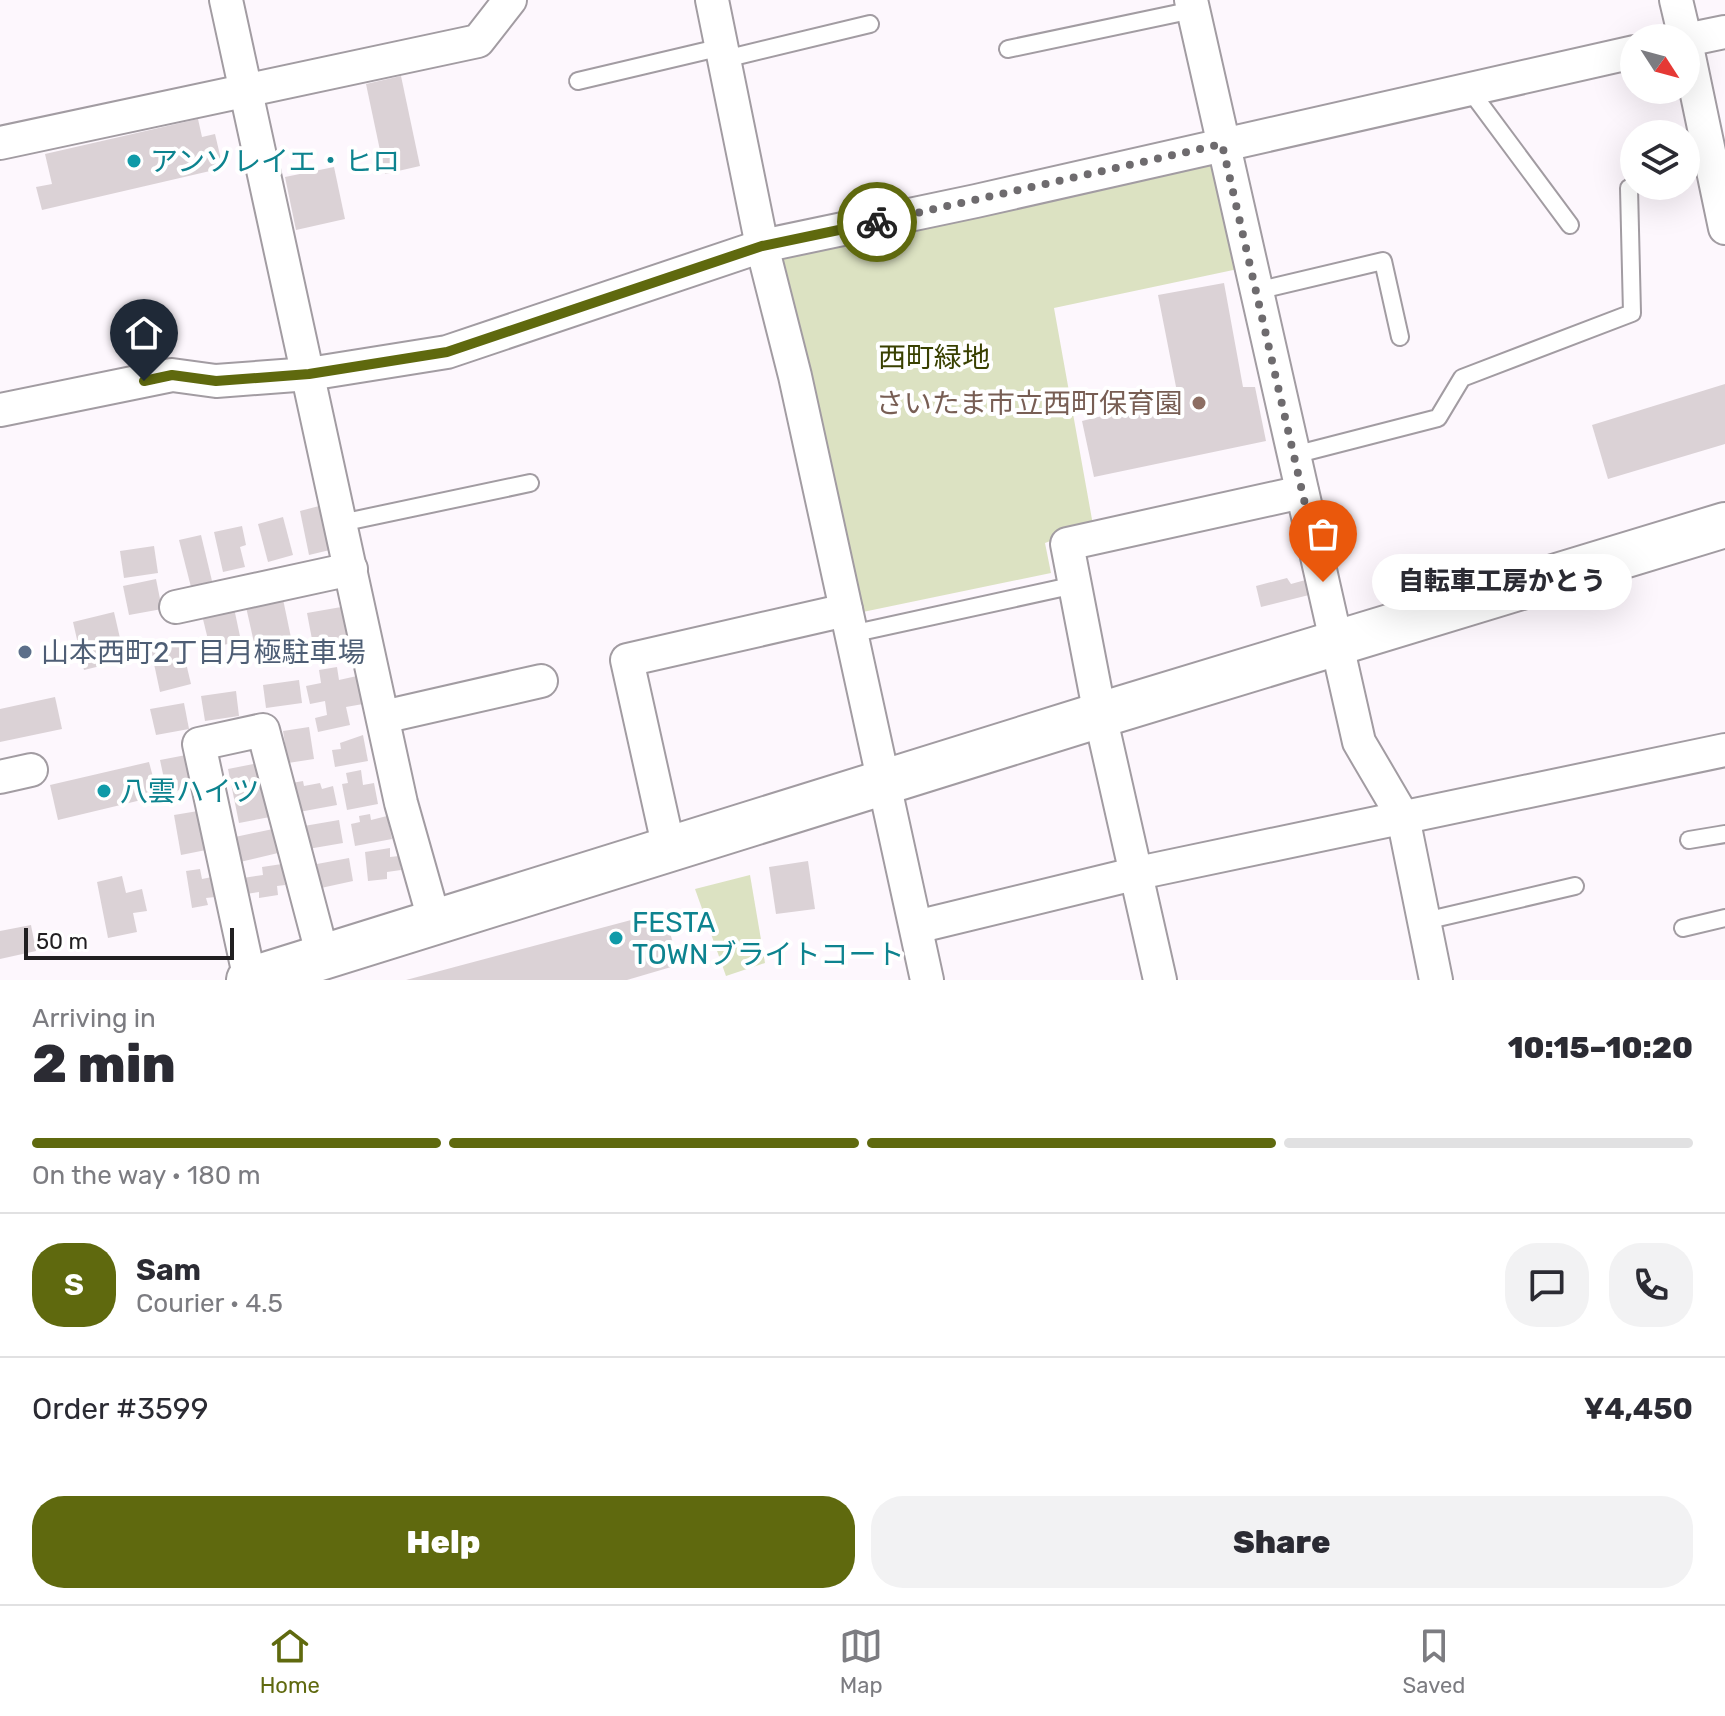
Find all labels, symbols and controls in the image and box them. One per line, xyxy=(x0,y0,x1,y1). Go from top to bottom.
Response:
north arrow xyxy=(1620,24,1700,104)
map controls xyxy=(1620,24,1700,200)
button: layers xyxy=(1620,120,1700,200)
place label: アンソレイエ・ヒロ xyxy=(150,145,401,178)
marker: アンソレイエ・ヒロ xyxy=(125,152,143,170)
courier xyxy=(837,182,917,262)
icon: bike xyxy=(855,200,899,244)
pin xyxy=(110,299,178,381)
icon: home xyxy=(122,311,166,355)
park label: 西町緑地 xyxy=(878,341,990,374)
place label: さいたま市立西町保育園 xyxy=(876,387,1183,420)
marker: さいたま市立西町保育園 xyxy=(1190,394,1208,412)
pin xyxy=(1289,500,1357,582)
icon: bag xyxy=(1301,512,1345,556)
callout: 自転車工房かとう xyxy=(1371,554,1631,610)
text: 自転車工房かとう xyxy=(1398,566,1606,597)
place label: 山本西町2丁目月極駐車場 xyxy=(41,636,365,669)
marker: 山本西町2丁目月極駐車場 xyxy=(16,643,34,661)
place label: 八雲ハイツ xyxy=(120,775,259,808)
marker: 八雲ハイツ xyxy=(95,782,113,800)
place label: FESTA TOWNブライトコート xyxy=(632,906,904,971)
scale bar xyxy=(24,924,234,960)
text: 50 m xyxy=(36,928,88,955)
marker: FESTA TOWNブライトコート xyxy=(607,929,625,947)
text: Arriving in xyxy=(32,1003,156,1034)
text: 10:15–10:20 xyxy=(1508,1030,1693,1066)
text: 2 min xyxy=(32,1033,176,1095)
text: On the way · 180 m xyxy=(32,1160,261,1191)
button: chat xyxy=(1505,1243,1589,1327)
button: phone xyxy=(1609,1243,1693,1327)
text: Sam xyxy=(136,1252,201,1288)
text: S xyxy=(64,1267,84,1303)
text: Courier · 4.5 xyxy=(136,1288,283,1319)
text: Order #3599 xyxy=(32,1391,208,1427)
text: ¥4,450 xyxy=(1584,1391,1693,1427)
button: Help xyxy=(32,1496,855,1588)
button: Share xyxy=(871,1496,1693,1588)
tab: Home xyxy=(260,1624,320,1699)
tab: Map xyxy=(839,1624,883,1699)
tab: Saved xyxy=(1403,1624,1465,1699)

